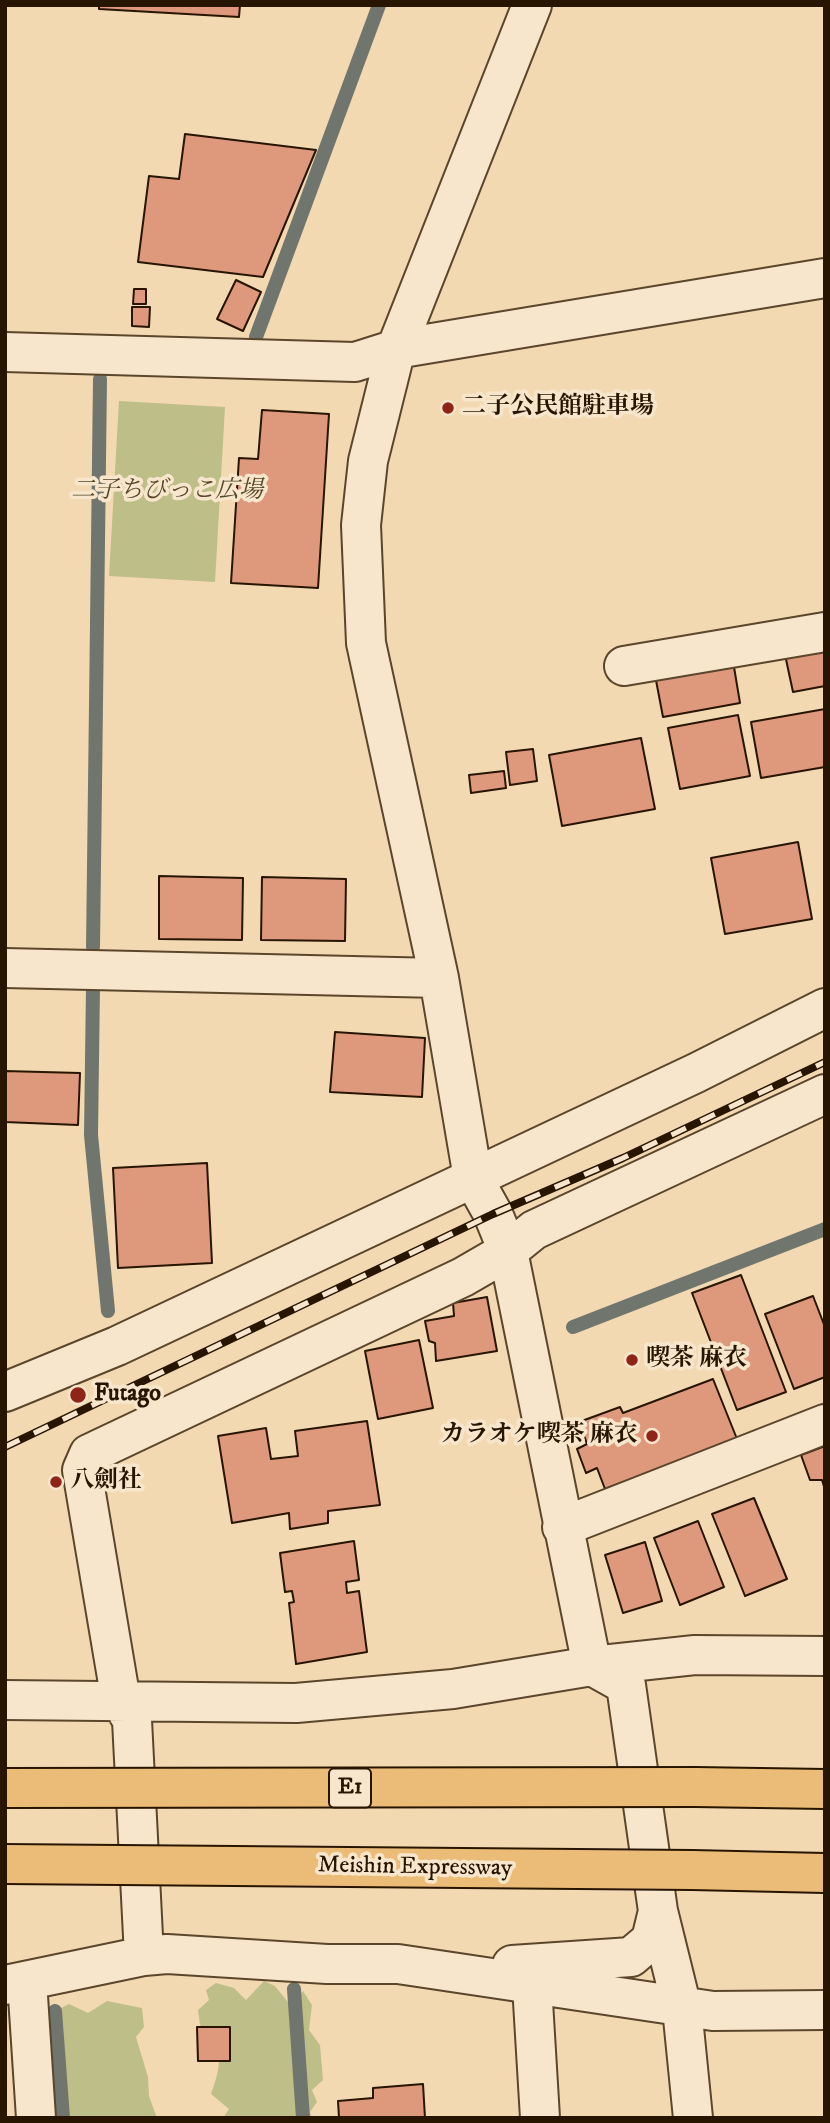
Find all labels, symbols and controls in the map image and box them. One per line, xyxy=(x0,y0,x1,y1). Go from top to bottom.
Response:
place label: 二子公民館駐車場 xyxy=(462,394,654,422)
marker: 二子公民館駐車場 xyxy=(440,400,456,416)
park label: 二子ちびっこ広場 xyxy=(71,478,263,506)
place label: 喫茶 麻衣 xyxy=(646,1346,747,1374)
marker: 喫茶 麻衣 xyxy=(624,1352,640,1368)
place label: Futago xyxy=(94,1381,161,1409)
marker: Futago xyxy=(68,1385,88,1405)
place label: カラオケ喫茶 麻衣 xyxy=(441,1422,638,1450)
marker: カラオケ喫茶 麻衣 xyxy=(644,1428,660,1444)
place label: 八劍社 xyxy=(70,1468,142,1496)
marker: 八劍社 xyxy=(48,1474,64,1490)
road number: E1 xyxy=(329,1768,371,1808)
street label: Meishin Expressway xyxy=(317,1852,513,1884)

